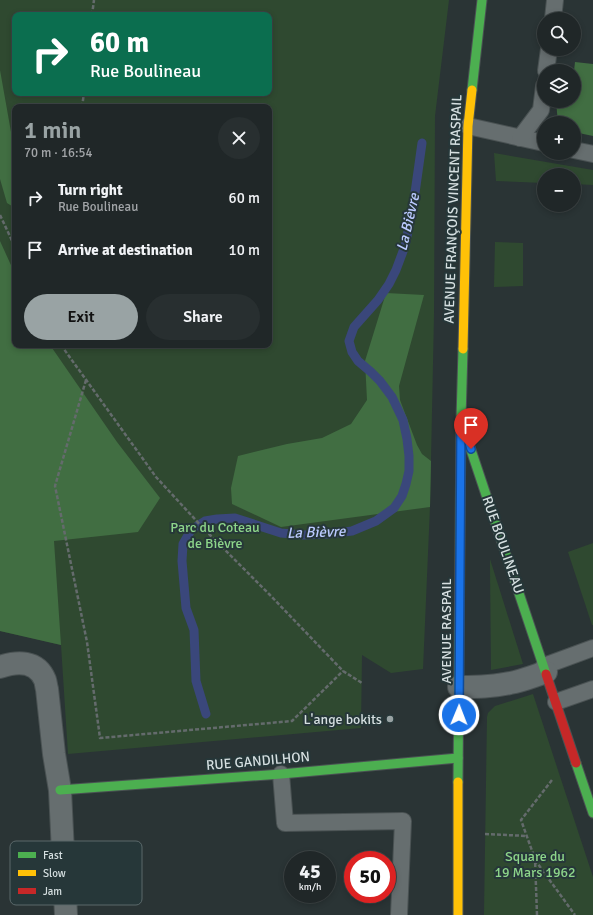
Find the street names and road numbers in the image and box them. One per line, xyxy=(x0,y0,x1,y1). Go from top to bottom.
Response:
street label: AVENUE FRANÇOIS VINCENT RASPAIL xyxy=(441,94,465,324)
street label: RUE BOULINEAU xyxy=(478,494,528,596)
street label: AVENUE RASPAIL xyxy=(438,578,455,684)
street label: RUE GANDILHON xyxy=(205,748,311,774)

